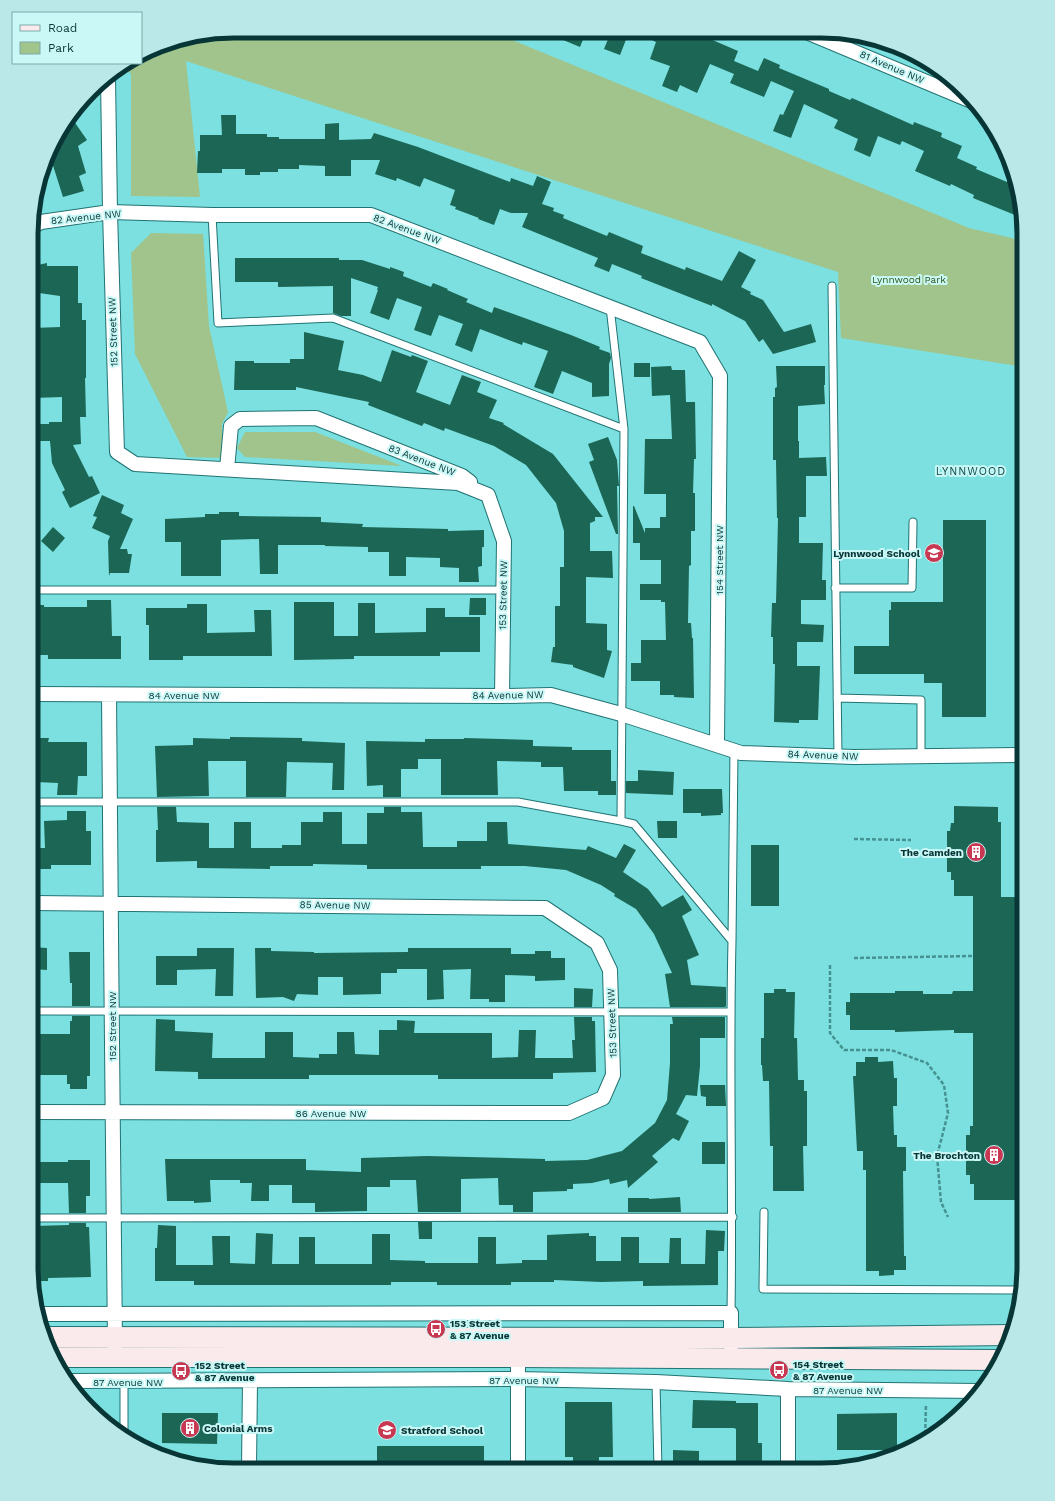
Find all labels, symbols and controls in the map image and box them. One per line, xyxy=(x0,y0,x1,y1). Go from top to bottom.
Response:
legend xyxy=(12,12,142,64)
text: Road xyxy=(48,21,77,35)
text: Park xyxy=(48,41,74,55)
street label: 81 Avenue NW xyxy=(858,48,926,86)
street label: 82 Avenue NW xyxy=(50,208,122,226)
street label: 82 Avenue NW xyxy=(372,212,442,246)
park label: Lynnwood Park xyxy=(872,274,946,285)
street label: 152 Street NW xyxy=(106,297,120,367)
street label: 83 Avenue NW xyxy=(387,442,457,478)
district label: LYNNWOOD xyxy=(936,465,1006,478)
street label: 154 Street NW xyxy=(714,525,725,595)
school or university icon: Lynnwood School xyxy=(923,542,945,564)
place label: Lynnwood School xyxy=(833,548,921,559)
street label: 153 Street NW xyxy=(497,560,509,630)
street label: 84 Avenue NW xyxy=(472,689,544,701)
street label: 84 Avenue NW xyxy=(148,690,220,701)
street label: 84 Avenue NW xyxy=(787,748,859,762)
building icon: The Camden xyxy=(965,841,987,863)
place label: The Camden xyxy=(900,847,962,858)
street label: 85 Avenue NW xyxy=(300,899,371,911)
street label: 153 Street NW xyxy=(605,988,619,1058)
street label: 152 Street NW xyxy=(107,991,118,1061)
street label: 86 Avenue NW xyxy=(296,1108,367,1119)
building icon: The Brochton xyxy=(983,1144,1005,1166)
place label: The Brochton xyxy=(913,1150,980,1161)
bus stop icon: 153 Street & 87 Avenue xyxy=(425,1318,447,1340)
place label: 153 Street & 87 Avenue xyxy=(450,1318,510,1341)
bus stop icon: 154 Street & 87 Avenue xyxy=(768,1359,790,1381)
place label: 154 Street & 87 Avenue xyxy=(793,1359,853,1382)
bus stop icon: 152 Street & 87 Avenue xyxy=(170,1360,192,1382)
place label: 152 Street & 87 Avenue xyxy=(195,1360,255,1383)
street label: 87 Avenue NW xyxy=(489,1375,559,1386)
street label: 87 Avenue NW xyxy=(93,1377,163,1388)
street label: 87 Avenue NW xyxy=(813,1385,883,1396)
building icon: Colonial Arms xyxy=(179,1417,201,1439)
school or university icon: Stratford School xyxy=(376,1419,398,1441)
place label: Colonial Arms xyxy=(204,1423,273,1434)
place label: Stratford School xyxy=(401,1425,484,1436)

